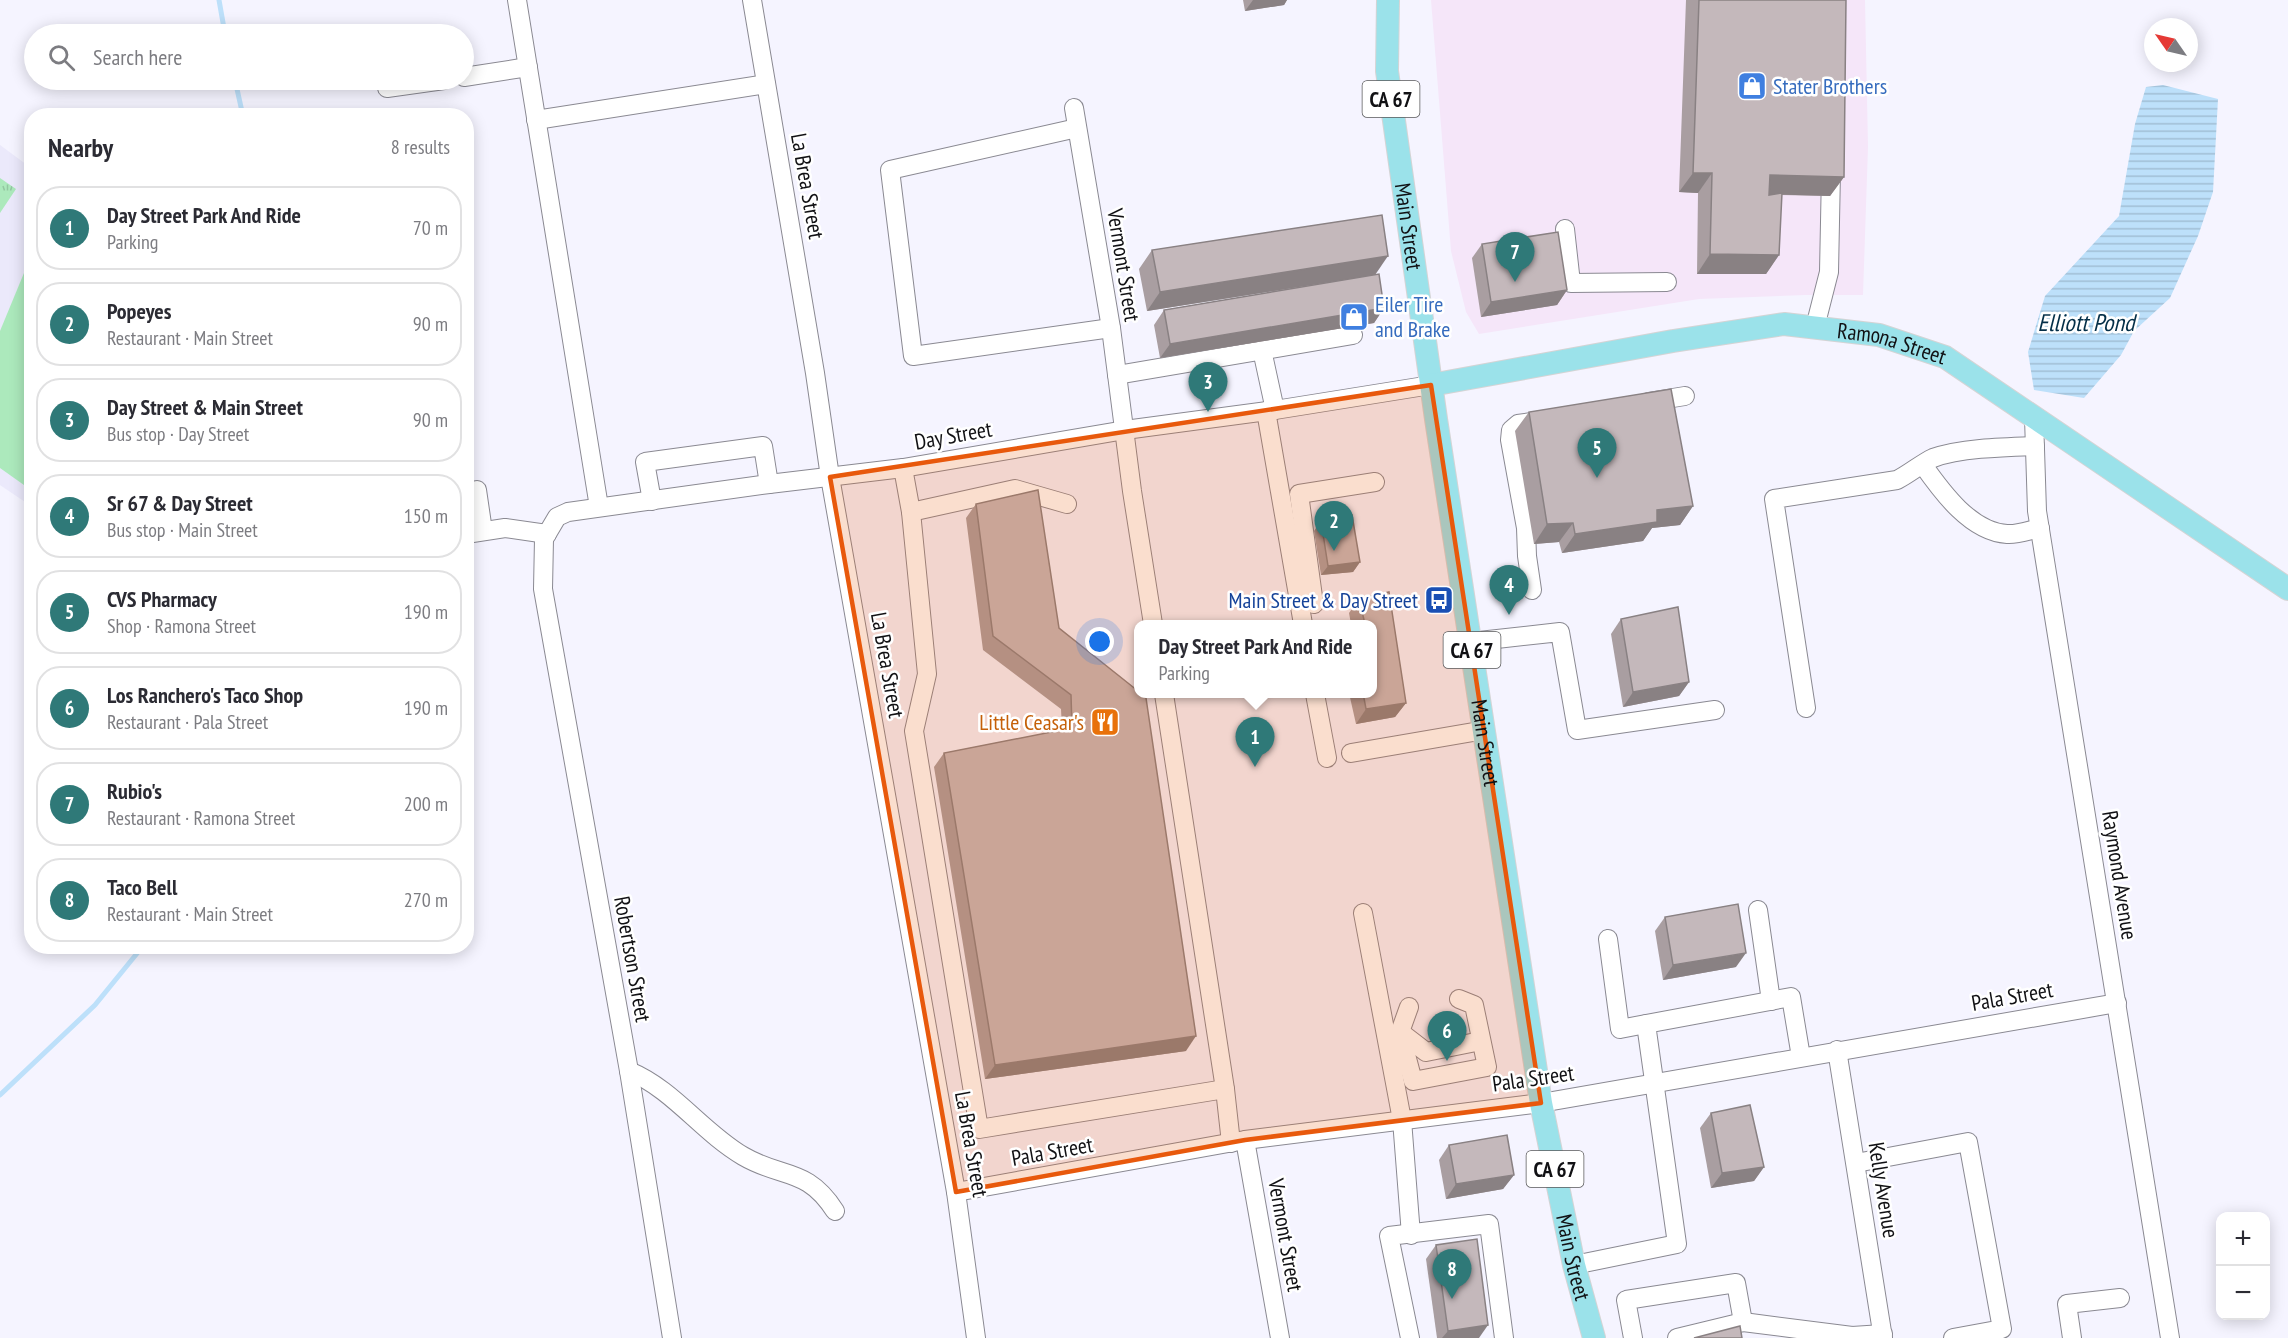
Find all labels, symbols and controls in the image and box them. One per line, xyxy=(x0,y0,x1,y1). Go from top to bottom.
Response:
north arrow xyxy=(2144,18,2198,72)
search box xyxy=(24,24,474,90)
icon: search xyxy=(45,41,78,74)
text: Search here xyxy=(93,43,182,71)
shop icon: Stater Brothers xyxy=(1736,70,1768,102)
place label: Stater Brothers xyxy=(1773,72,1887,100)
road number: CA 67 xyxy=(1362,81,1420,117)
text: Nearby xyxy=(48,131,113,164)
street label: La Brea Street xyxy=(785,131,831,241)
text: 8 results xyxy=(391,134,450,160)
street label: Main Street xyxy=(1389,181,1429,272)
text: Day Street Park And Ride xyxy=(107,201,301,229)
street label: Vermont Street xyxy=(1101,206,1147,323)
text: 1 xyxy=(65,215,74,241)
text: 70 m xyxy=(413,215,448,241)
text: Parking xyxy=(107,229,158,255)
pin: 7 xyxy=(1496,232,1534,282)
place label: Eiler Tire and Brake xyxy=(1375,290,1450,343)
text: Popeyes xyxy=(107,297,171,325)
shop icon: Eiler Tire and Brake xyxy=(1338,301,1370,333)
water label: Elliott Pond xyxy=(2038,307,2138,338)
text: 2 xyxy=(65,311,74,337)
text: 90 m xyxy=(413,311,448,337)
street label: Ramona Street xyxy=(1836,316,1950,370)
text: Restaurant · Main Street xyxy=(107,325,273,351)
pin: 3 xyxy=(1188,362,1228,412)
text: Day Street & Main Street xyxy=(107,393,303,421)
text: 3 xyxy=(65,407,74,433)
text: 90 m xyxy=(413,407,448,433)
street label: Day Street xyxy=(912,414,994,456)
text: Bus stop · Day Street xyxy=(107,421,249,447)
pin: 5 xyxy=(1578,428,1616,478)
text: Sr 67 & Day Street xyxy=(107,489,253,517)
pin: 2 xyxy=(1314,502,1354,551)
text: 4 xyxy=(65,503,74,529)
text: 150 m xyxy=(404,503,448,529)
text: Bus stop · Main Street xyxy=(107,517,258,543)
pin: 4 xyxy=(1490,566,1528,615)
bus stop icon: Main Street & Day Street xyxy=(1423,584,1455,616)
text: CVS Pharmacy xyxy=(107,585,217,613)
place label: Main Street & Day Street xyxy=(1229,586,1418,614)
text: 5 xyxy=(65,599,74,625)
text: 190 m xyxy=(404,599,448,625)
street label: La Brea Street xyxy=(865,610,911,720)
text: Shop · Ramona Street xyxy=(107,613,256,639)
popup xyxy=(1134,620,1377,698)
your location xyxy=(1085,627,1114,656)
text: Day Street Park And Ride xyxy=(1159,632,1352,660)
road number: CA 67 xyxy=(1444,632,1500,668)
text: Parking xyxy=(1159,660,1210,686)
text: Los Ranchero's Taco Shop xyxy=(107,681,303,709)
text: 6 xyxy=(65,695,74,721)
text: 190 m xyxy=(404,695,448,721)
street label: Main Street xyxy=(1465,697,1506,788)
restaurant icon: Little Ceasar's xyxy=(1089,706,1121,738)
place label: Little Ceasar's xyxy=(979,708,1084,736)
text: Restaurant · Pala Street xyxy=(107,709,268,735)
pin: 1 xyxy=(1236,718,1274,767)
text: Rubio's xyxy=(107,777,162,805)
text: 7 xyxy=(65,791,74,817)
text: 200 m xyxy=(404,791,448,817)
text: Restaurant · Ramona Street xyxy=(107,805,295,831)
street label: Raymond Avenue xyxy=(2096,808,2144,942)
text: Taco Bell xyxy=(107,873,177,901)
text: 8 xyxy=(65,887,74,913)
text: 270 m xyxy=(404,887,448,913)
street label: Robertson Street xyxy=(608,894,658,1024)
text: Restaurant · Main Street xyxy=(107,901,273,927)
street label: Pala Street xyxy=(1969,975,2055,1017)
pin: 6 xyxy=(1428,1012,1466,1061)
street label: Pala Street xyxy=(1490,1058,1576,1098)
street label: La Brea Street xyxy=(949,1089,995,1199)
street label: Pala Street xyxy=(1009,1130,1095,1172)
street label: Kelly Avenue xyxy=(1863,1140,1905,1240)
road number: CA 67 xyxy=(1526,1151,1584,1187)
street label: Vermont Street xyxy=(1262,1175,1310,1294)
street label: Main Street xyxy=(1550,1212,1597,1303)
map controls xyxy=(2216,1212,2270,1320)
button: + xyxy=(2216,1212,2270,1266)
pin: 8 xyxy=(1432,1250,1472,1299)
button: − xyxy=(2216,1266,2270,1320)

